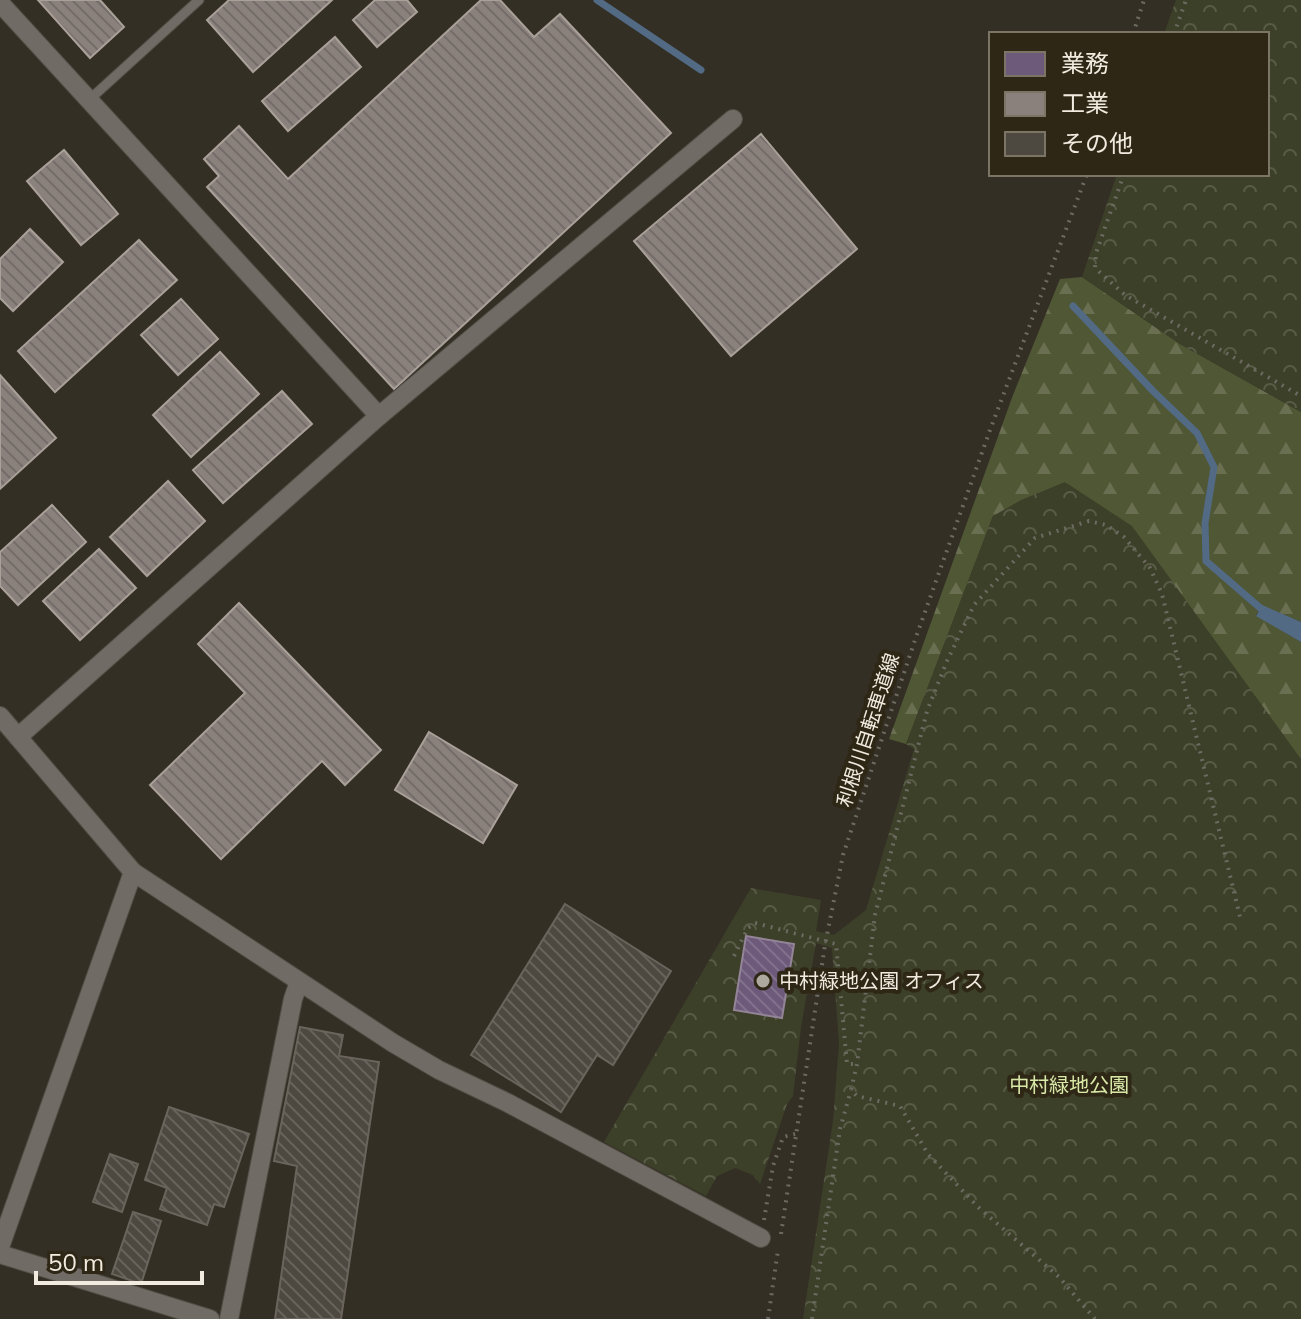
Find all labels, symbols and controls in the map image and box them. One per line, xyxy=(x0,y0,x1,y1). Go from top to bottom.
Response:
legend xyxy=(989,32,1269,176)
text: 業務 xyxy=(1061,48,1109,78)
text: 工業 xyxy=(1061,88,1109,118)
text: その他 xyxy=(1061,128,1133,158)
street label: 利根川自転車道線 xyxy=(831,650,904,810)
place label: 中村緑地公園 オフィス xyxy=(779,968,984,993)
marker: 中村緑地公園 オフィス xyxy=(754,972,772,990)
park label: 中村緑地公園 xyxy=(1009,1072,1129,1097)
scale bar xyxy=(36,1235,202,1285)
text: 50 m xyxy=(48,1247,104,1277)

